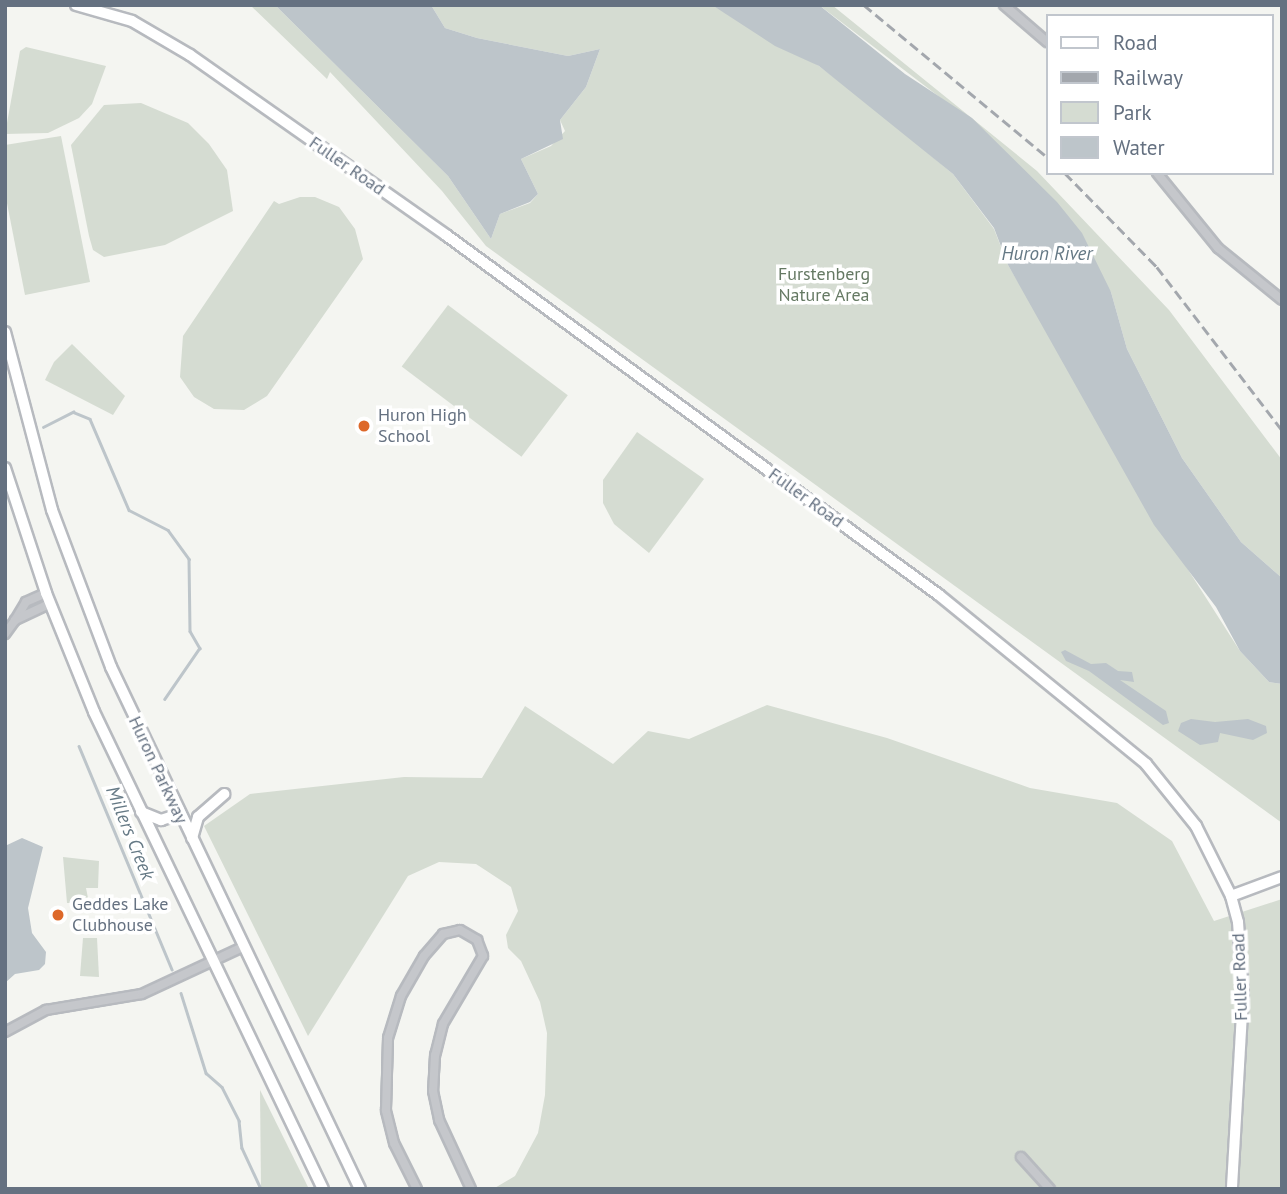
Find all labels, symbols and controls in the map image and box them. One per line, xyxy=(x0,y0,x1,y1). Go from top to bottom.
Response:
legend xyxy=(1046,14,1273,175)
text: Road xyxy=(1113,29,1157,56)
text: Railway xyxy=(1113,64,1183,91)
text: Park xyxy=(1113,99,1152,126)
street label: Fuller Road xyxy=(305,132,389,200)
text: Water xyxy=(1113,134,1165,161)
water label: Huron River xyxy=(1001,243,1093,265)
park label: Furstenberg Nature Area xyxy=(778,264,870,306)
place label: Huron High School xyxy=(378,405,467,448)
marker: Huron High School xyxy=(356,418,372,434)
street label: Fuller Road xyxy=(764,463,848,533)
street label: Huron Parkway xyxy=(124,713,192,827)
water label: Millers Creek xyxy=(101,783,159,883)
place label: Geddes Lake Clubhouse xyxy=(72,894,168,936)
marker: Geddes Lake Clubhouse xyxy=(50,907,66,923)
street label: Fuller Road xyxy=(1228,933,1252,1021)

